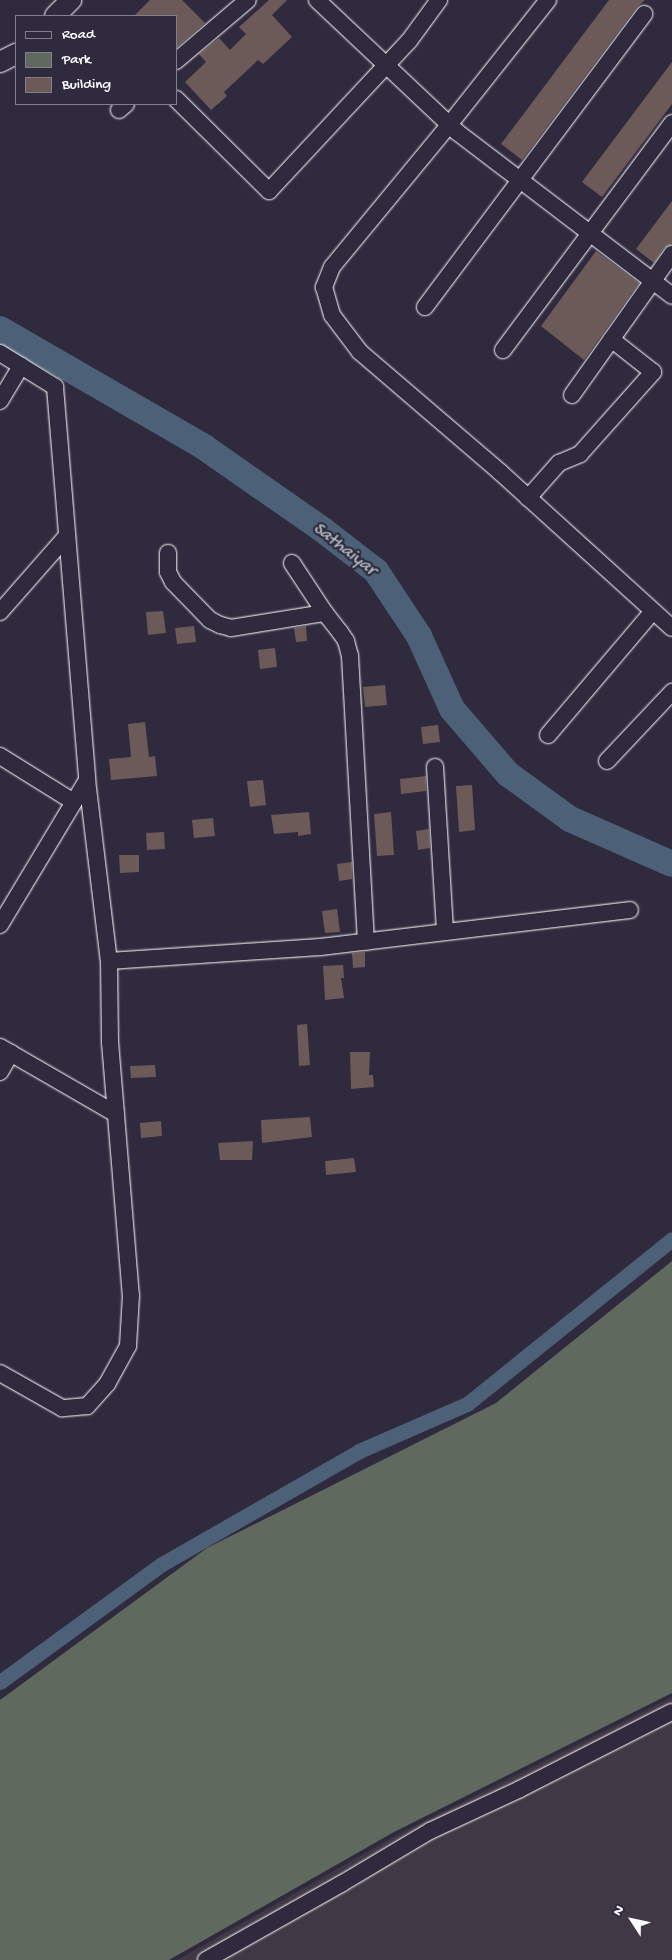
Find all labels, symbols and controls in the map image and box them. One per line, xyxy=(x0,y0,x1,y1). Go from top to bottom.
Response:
legend xyxy=(15,15,178,105)
text: Road xyxy=(62,26,95,44)
text: Park xyxy=(62,51,91,69)
text: Building xyxy=(62,76,111,94)
water label: Sathaiyar xyxy=(308,519,380,581)
north arrow xyxy=(607,1895,657,1945)
text: N xyxy=(610,1902,629,1920)

